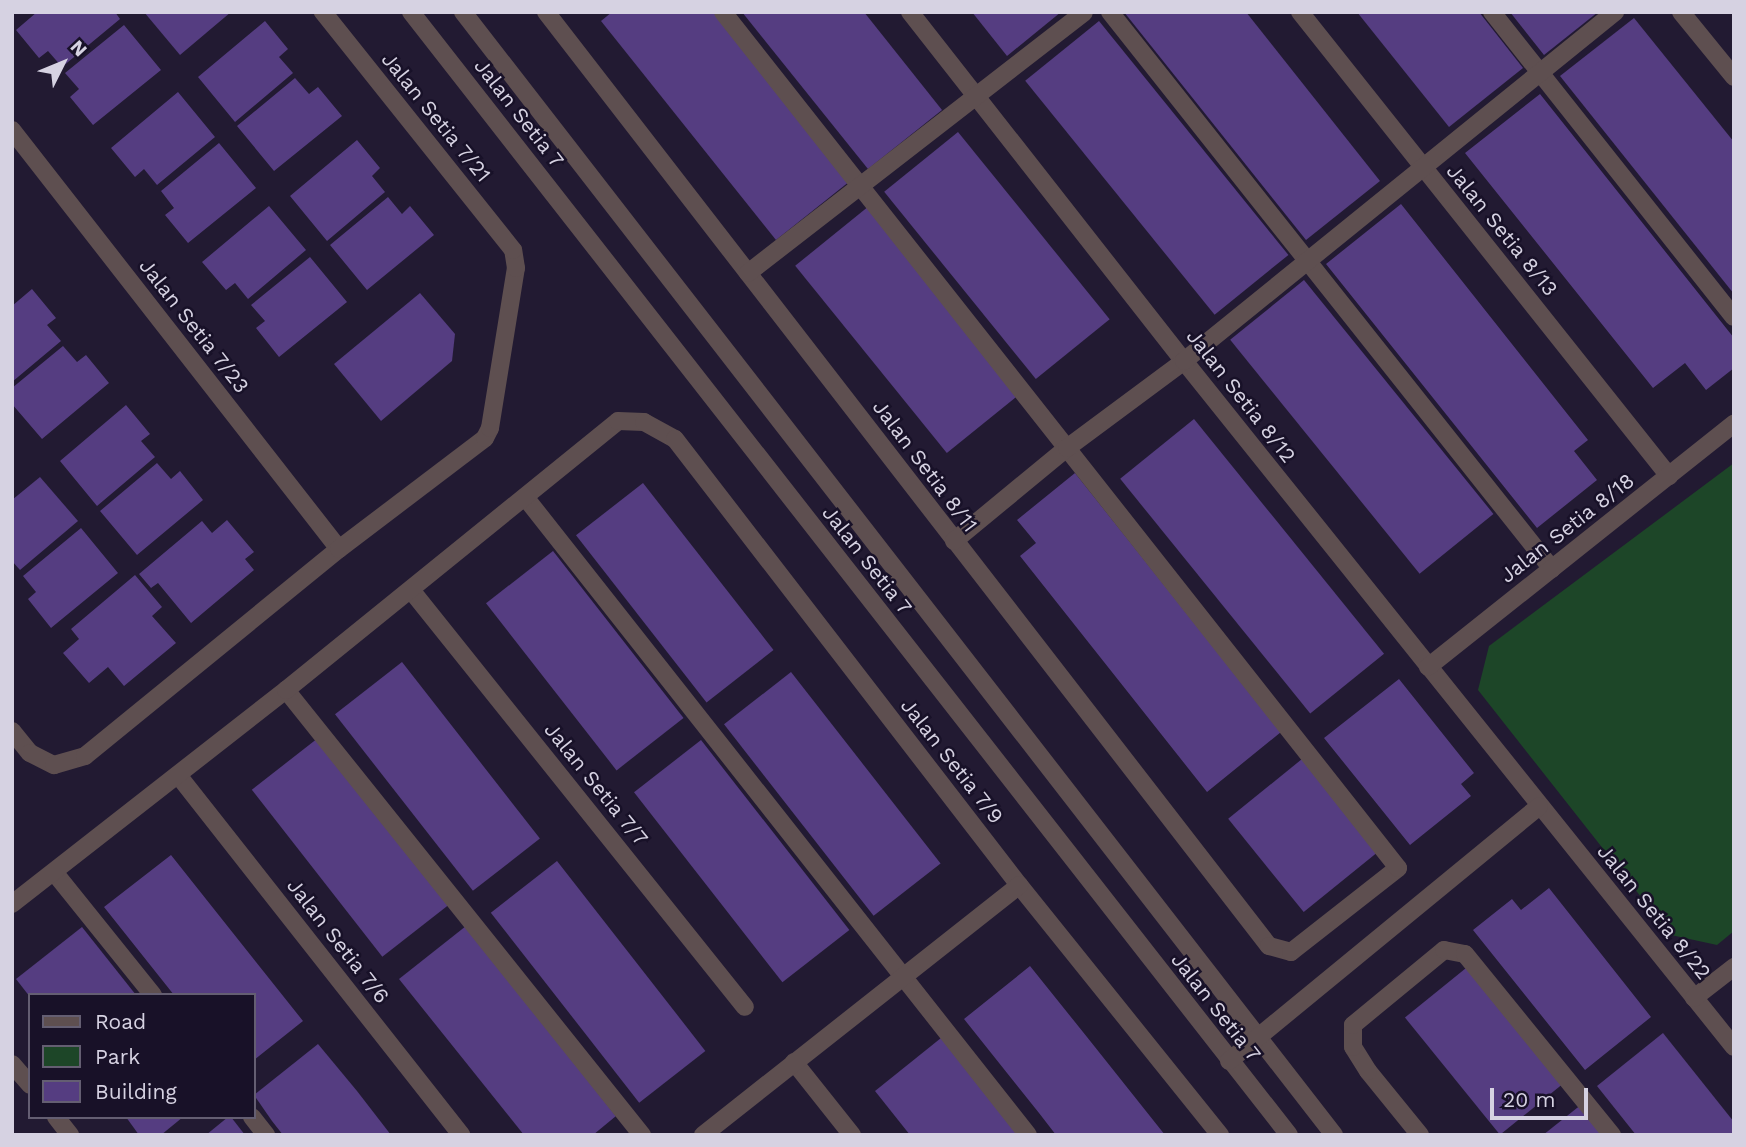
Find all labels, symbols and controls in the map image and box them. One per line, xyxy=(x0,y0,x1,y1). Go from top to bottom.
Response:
north arrow xyxy=(28,28,98,98)
text: N xyxy=(66,35,92,61)
street label: Jalan Setia 7/21 xyxy=(376,47,496,187)
street label: Jalan Setia 7 xyxy=(468,53,570,173)
street label: Jalan Setia 8/13 xyxy=(1441,159,1563,301)
street label: Jalan Setia 7/23 xyxy=(133,253,255,399)
street label: Jalan Setia 8/12 xyxy=(1181,324,1301,468)
street label: Jalan Setia 8/11 xyxy=(867,395,983,537)
street label: Jalan Setia 8/18 xyxy=(1495,468,1639,588)
street label: Jalan Setia 7 xyxy=(816,500,918,620)
street label: Jalan Setia 7/9 xyxy=(895,693,1009,829)
street label: Jalan Setia 7/7 xyxy=(538,717,654,851)
street label: Jalan Setia 8/22 xyxy=(1592,839,1716,985)
street label: Jalan Setia 7/6 xyxy=(281,873,395,1009)
street label: Jalan Setia 7 xyxy=(1165,947,1267,1067)
legend xyxy=(28,993,256,1119)
text: Road xyxy=(95,1009,146,1034)
text: Park xyxy=(95,1044,140,1069)
scale bar xyxy=(1494,1074,1592,1118)
text: Building xyxy=(95,1079,177,1104)
text: 20 m xyxy=(1503,1087,1555,1112)

